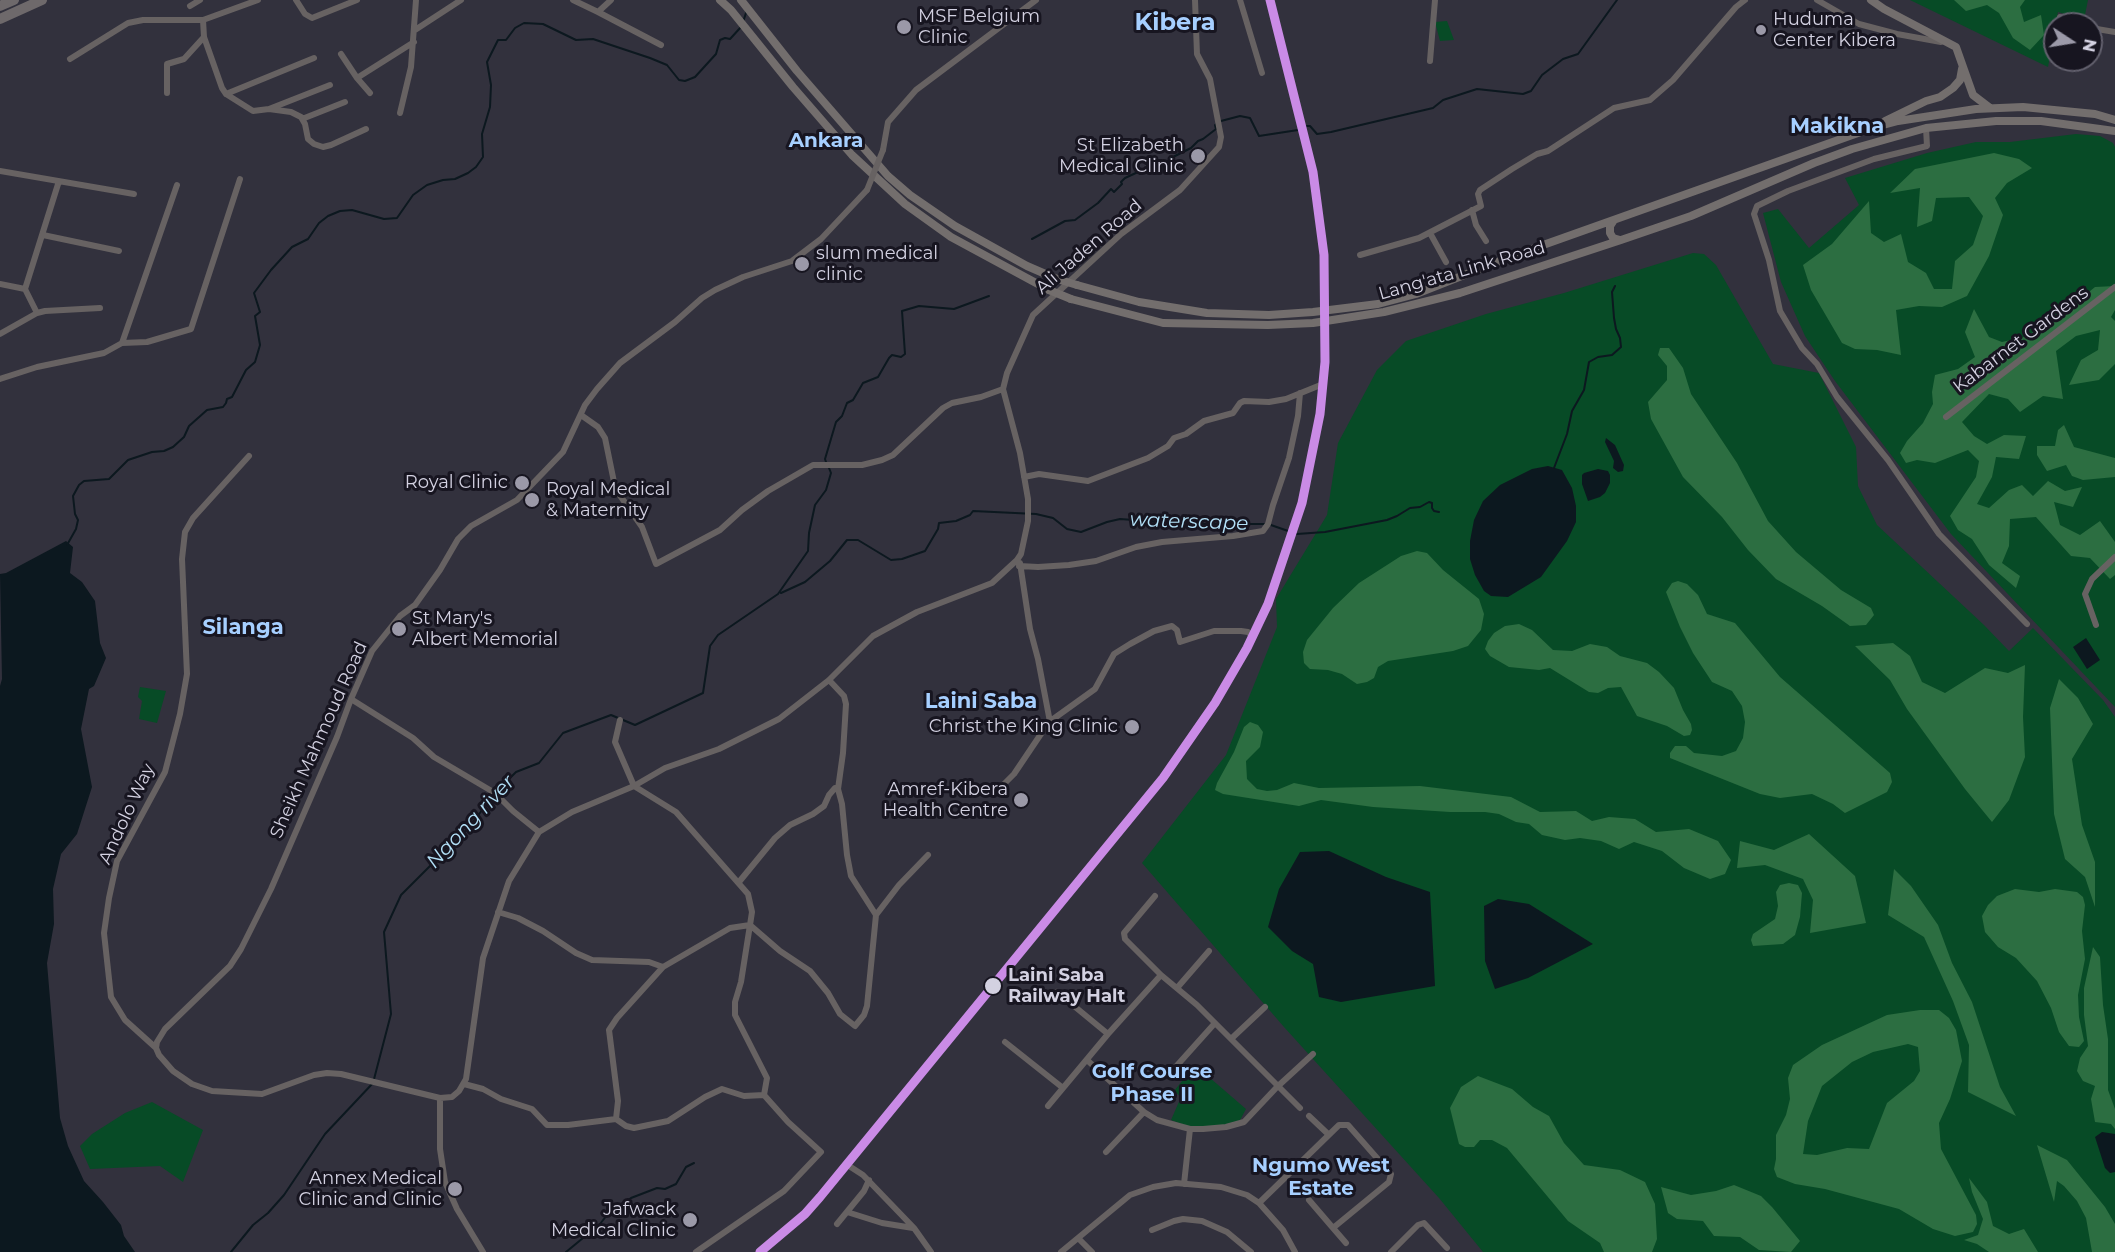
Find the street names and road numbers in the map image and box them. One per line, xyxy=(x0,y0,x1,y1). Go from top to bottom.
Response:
street label: Ali Jaden Road xyxy=(1031,195,1147,299)
street label: Lang'ata Link Road xyxy=(1376,237,1548,305)
street label: Kabarnet Gardens xyxy=(1949,282,2093,398)
street label: Sheikh Mahmoud Road xyxy=(266,638,372,842)
street label: Andolo Way xyxy=(94,760,160,868)

